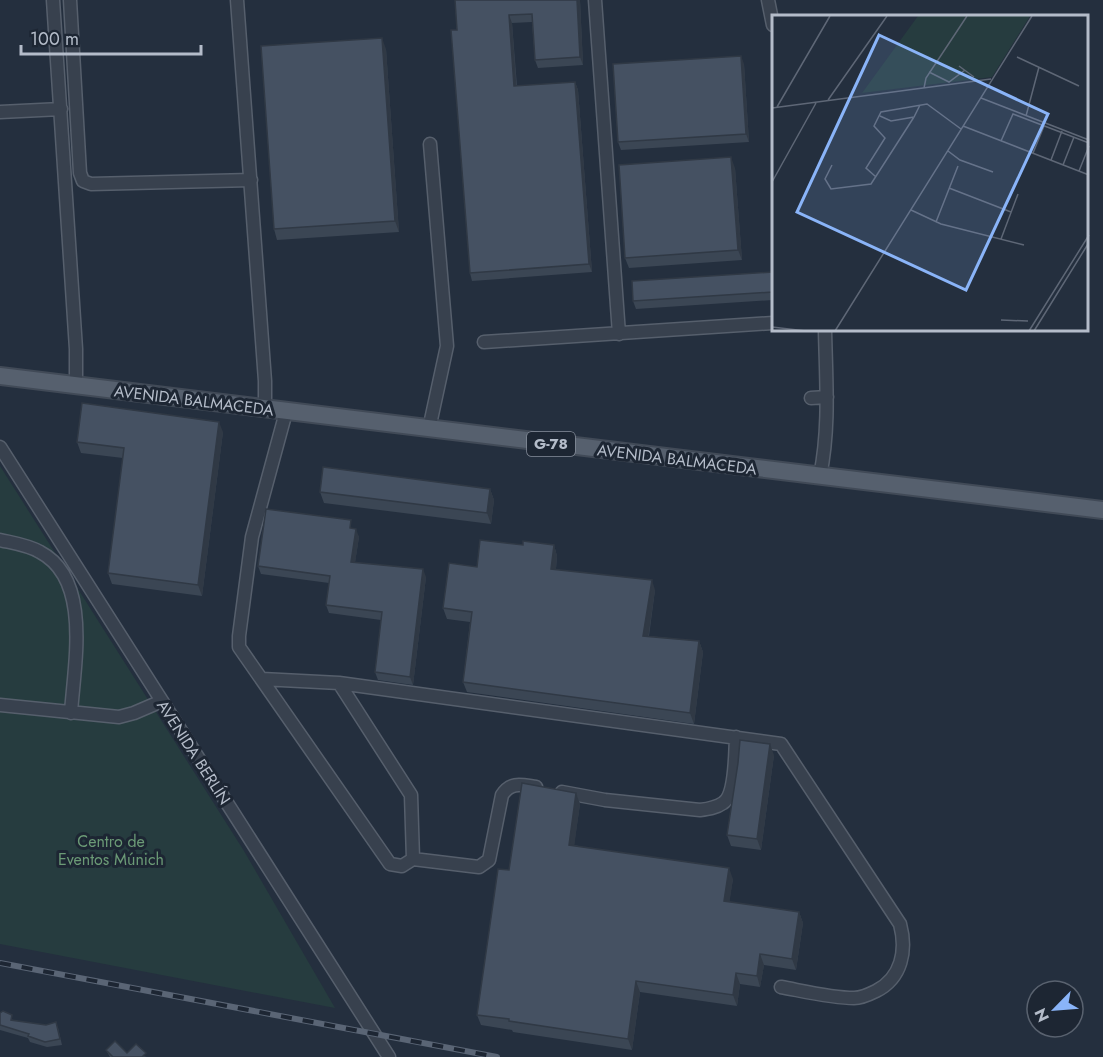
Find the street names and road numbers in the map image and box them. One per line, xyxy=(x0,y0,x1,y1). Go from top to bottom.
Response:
street label: AVENIDA BALMACEDA xyxy=(113,379,275,422)
road number: G-78 xyxy=(527,432,575,456)
street label: AVENIDA BALMACEDA xyxy=(596,438,758,481)
street label: AVENIDA BERLÍN xyxy=(151,695,236,809)

